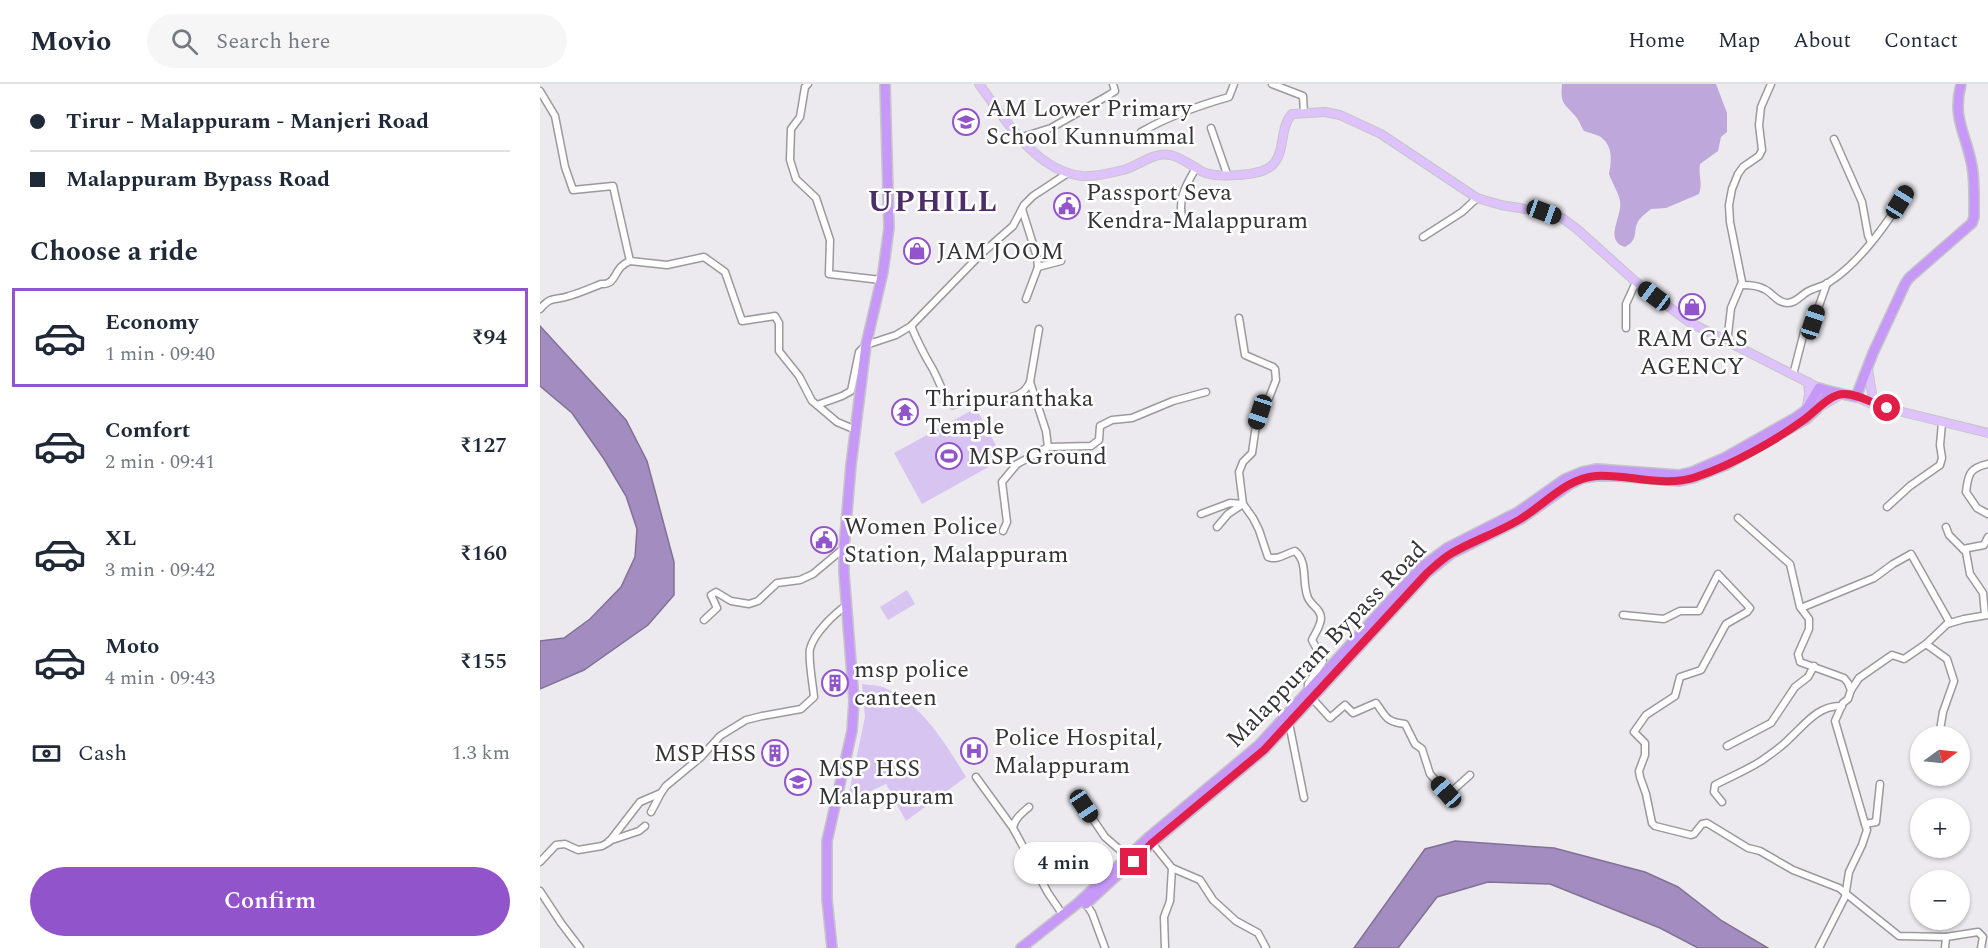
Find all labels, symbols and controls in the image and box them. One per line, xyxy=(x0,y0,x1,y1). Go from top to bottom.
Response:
search box xyxy=(147,14,567,68)
text: Movio xyxy=(30,20,111,63)
icon: search xyxy=(168,25,201,58)
text: Search here xyxy=(216,25,330,58)
text: Home xyxy=(1628,25,1685,57)
text: Map xyxy=(1718,25,1760,57)
text: About xyxy=(1793,25,1851,57)
text: Contact xyxy=(1884,25,1958,57)
place label: AM Lower Primary School Kunnummal xyxy=(986,91,1195,155)
text: Tirur - Malappuram - Manjeri Road xyxy=(66,105,429,138)
school or university icon: AM Lower Primary School Kunnummal xyxy=(951,107,981,137)
text: Malappuram Bypass Road xyxy=(66,163,330,196)
place label: Passport Seva Kendra-Malappuram xyxy=(1086,175,1308,239)
district label: UPHILL xyxy=(868,179,998,225)
car xyxy=(1883,182,1917,222)
public building icon: Passport Seva Kendra-Malappuram xyxy=(1052,191,1082,221)
car xyxy=(1524,197,1564,227)
text: Choose a ride xyxy=(30,231,198,273)
place label: JAM JOOM xyxy=(937,234,1064,270)
shop icon: JAM JOOM xyxy=(902,236,932,266)
car xyxy=(1634,278,1674,314)
shop icon: RAM GAS AGENCY xyxy=(1677,292,1707,322)
car xyxy=(1799,302,1827,342)
text: Economy xyxy=(105,306,198,339)
icon: car xyxy=(33,311,87,365)
text: ₹94 xyxy=(472,321,507,354)
place label: RAM GAS AGENCY xyxy=(1636,321,1748,385)
text: 1 min · 09:40 xyxy=(105,339,215,369)
place label: Thripuranthaka Temple xyxy=(925,381,1094,445)
car xyxy=(1246,392,1274,432)
route start xyxy=(1873,394,1900,421)
temple icon: Thripuranthaka Temple xyxy=(890,397,920,427)
text: Comfort xyxy=(105,414,190,447)
icon: car xyxy=(33,419,87,473)
text: ₹127 xyxy=(460,429,507,462)
place label: MSP Ground xyxy=(968,439,1107,475)
sports icon: MSP Ground xyxy=(934,441,964,471)
text: 2 min · 09:41 xyxy=(105,447,215,477)
place label: Women Police Station, Malappuram xyxy=(844,509,1068,573)
text: XL xyxy=(105,522,136,555)
public building icon: Women Police Station, Malappuram xyxy=(809,525,839,555)
icon: car xyxy=(33,527,87,581)
street label: Malappuram Bypass Road xyxy=(1218,533,1435,756)
text: ₹160 xyxy=(460,537,507,570)
text: 3 min · 09:42 xyxy=(105,555,215,585)
text: Moto xyxy=(105,630,159,663)
icon: car xyxy=(33,635,87,689)
text: ₹155 xyxy=(460,645,507,678)
place label: msp police canteen xyxy=(854,652,969,716)
text: 4 min · 09:43 xyxy=(105,663,215,693)
building icon: msp police canteen xyxy=(820,668,850,698)
place label: Police Hospital, Malappuram xyxy=(994,720,1163,784)
north arrow xyxy=(1910,726,1970,786)
map controls xyxy=(1910,726,1970,930)
place label: MSP HSS xyxy=(654,736,756,772)
hospital icon: Police Hospital, Malappuram xyxy=(959,736,989,766)
icon: cash xyxy=(30,737,63,770)
text: Cash xyxy=(78,737,127,770)
text: 1.3 km xyxy=(452,738,510,768)
building icon: MSP HSS xyxy=(760,738,790,768)
place label: MSP HSS Malappuram xyxy=(818,751,954,815)
school or university icon: MSP HSS Malappuram xyxy=(783,767,813,797)
car xyxy=(1427,773,1465,811)
car xyxy=(1066,786,1102,826)
button: + xyxy=(1910,798,1970,858)
callout: 4 min xyxy=(1014,841,1113,883)
text: 4 min xyxy=(1038,848,1089,878)
route end xyxy=(1120,848,1147,875)
button: Confirm xyxy=(30,867,510,936)
button: − xyxy=(1910,870,1970,930)

